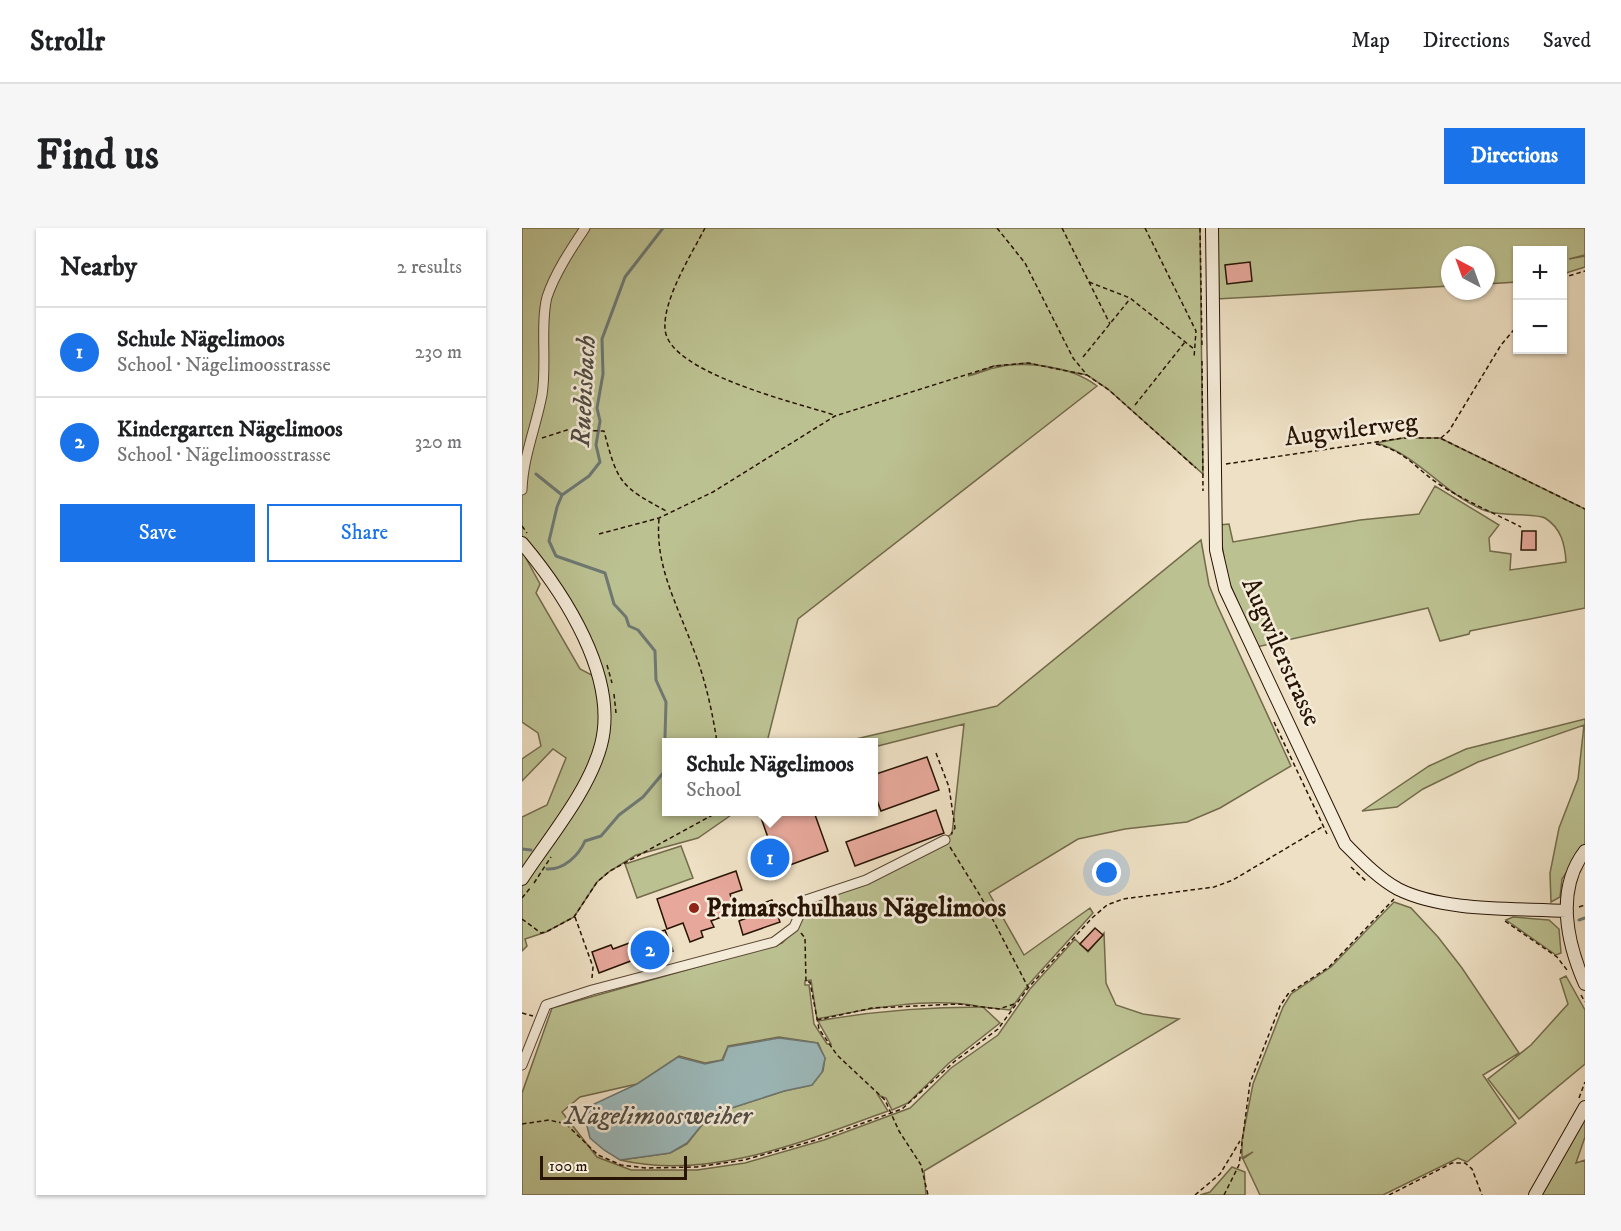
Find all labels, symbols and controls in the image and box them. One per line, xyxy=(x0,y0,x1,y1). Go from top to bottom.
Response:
text: Strollr xyxy=(30,24,105,59)
text: Map xyxy=(1351,28,1390,54)
text: Directions xyxy=(1423,28,1510,54)
text: Saved xyxy=(1543,28,1591,54)
button: Directions xyxy=(1444,128,1585,184)
text: Find us xyxy=(36,130,159,182)
north arrow xyxy=(1441,246,1495,300)
map controls xyxy=(1513,246,1567,354)
button: + xyxy=(1513,246,1567,300)
text: Nearby xyxy=(60,251,137,284)
text: 2 results xyxy=(397,255,462,280)
button: − xyxy=(1513,300,1567,354)
text: Schule Nägelimoos xyxy=(117,326,285,353)
water label: Ruebisbach xyxy=(564,334,604,449)
text: 1 xyxy=(76,340,83,365)
text: 230 m xyxy=(415,340,462,365)
text: School · Nägelimoosstrasse xyxy=(117,353,331,378)
street label: Augwilerweg xyxy=(1282,405,1420,455)
text: Kindergarten Nägelimoos xyxy=(117,416,343,443)
text: 2 xyxy=(75,430,84,455)
text: 320 m xyxy=(415,430,462,455)
text: School · Nägelimoosstrasse xyxy=(117,443,331,468)
button: Save xyxy=(60,504,255,562)
button: Share xyxy=(267,504,462,562)
street label: Augwilerstrasse xyxy=(1233,572,1329,732)
popup xyxy=(662,738,878,816)
text: Schule Nägelimoos xyxy=(686,751,854,778)
text: School xyxy=(686,778,741,803)
pin: 1 xyxy=(750,836,790,880)
your location xyxy=(1092,858,1121,887)
place label: Primarschulhaus Nägelimoos xyxy=(706,892,1006,925)
marker: Primarschulhaus Nägelimoos xyxy=(687,901,701,915)
pin: 2 xyxy=(630,928,670,972)
water label: Nägelimoosweiher xyxy=(562,1099,754,1133)
scale bar xyxy=(540,1153,687,1180)
text: 100 m xyxy=(549,1156,588,1176)

